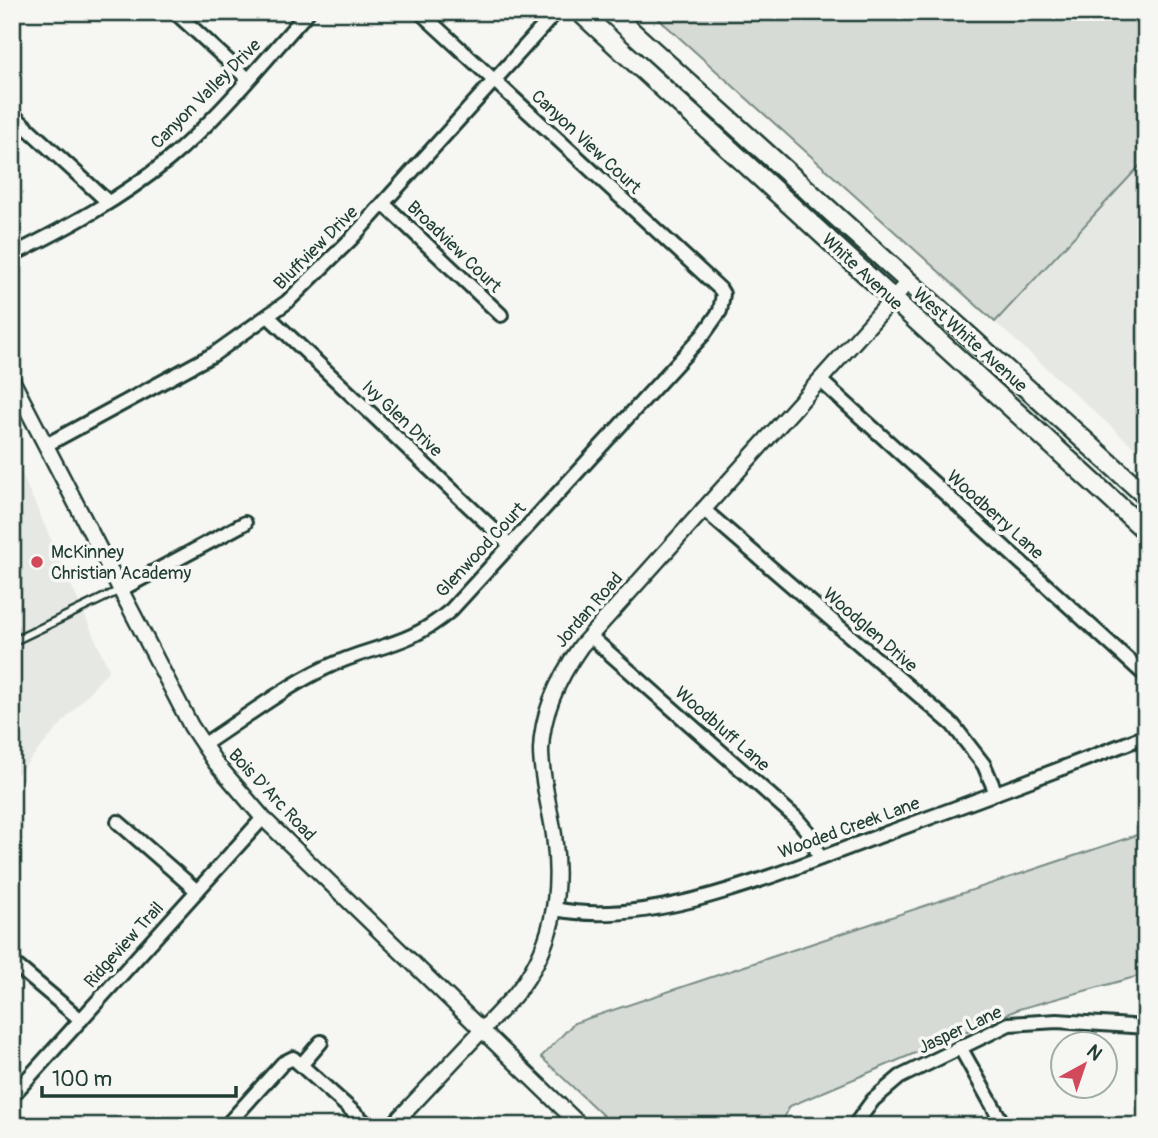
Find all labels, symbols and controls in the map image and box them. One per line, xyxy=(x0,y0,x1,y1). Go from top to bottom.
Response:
street label: Canyon Valley Drive xyxy=(146,34,266,154)
street label: Canyon View Court xyxy=(526,85,646,199)
street label: Broadview Court xyxy=(402,196,507,298)
street label: Bluffview Drive xyxy=(269,201,363,295)
street label: White Avenue xyxy=(817,229,907,315)
street label: West White Avenue xyxy=(908,283,1032,397)
street label: Ivy Glen Drive xyxy=(357,376,447,462)
street label: Woodberry Lane xyxy=(942,465,1048,565)
street label: Glenwood Court xyxy=(431,497,532,603)
place label: McKinney Christian Academy xyxy=(51,541,191,585)
marker: McKinney Christian Academy xyxy=(29,554,45,570)
street label: Jordan Road xyxy=(550,568,628,652)
street label: Woodglen Drive xyxy=(818,583,922,677)
street label: Woodbluff Lane xyxy=(670,681,774,777)
street label: Bois D'Arc Road xyxy=(223,744,321,846)
street label: Wooded Creek Lane xyxy=(775,792,923,864)
street label: Ridgeview Trail xyxy=(79,897,169,993)
street label: Jasper Lane xyxy=(914,1001,1006,1059)
north arrow xyxy=(1050,1030,1120,1100)
text: N xyxy=(1082,1039,1107,1066)
scale bar xyxy=(42,1054,236,1098)
text: 100 m xyxy=(52,1066,112,1093)

